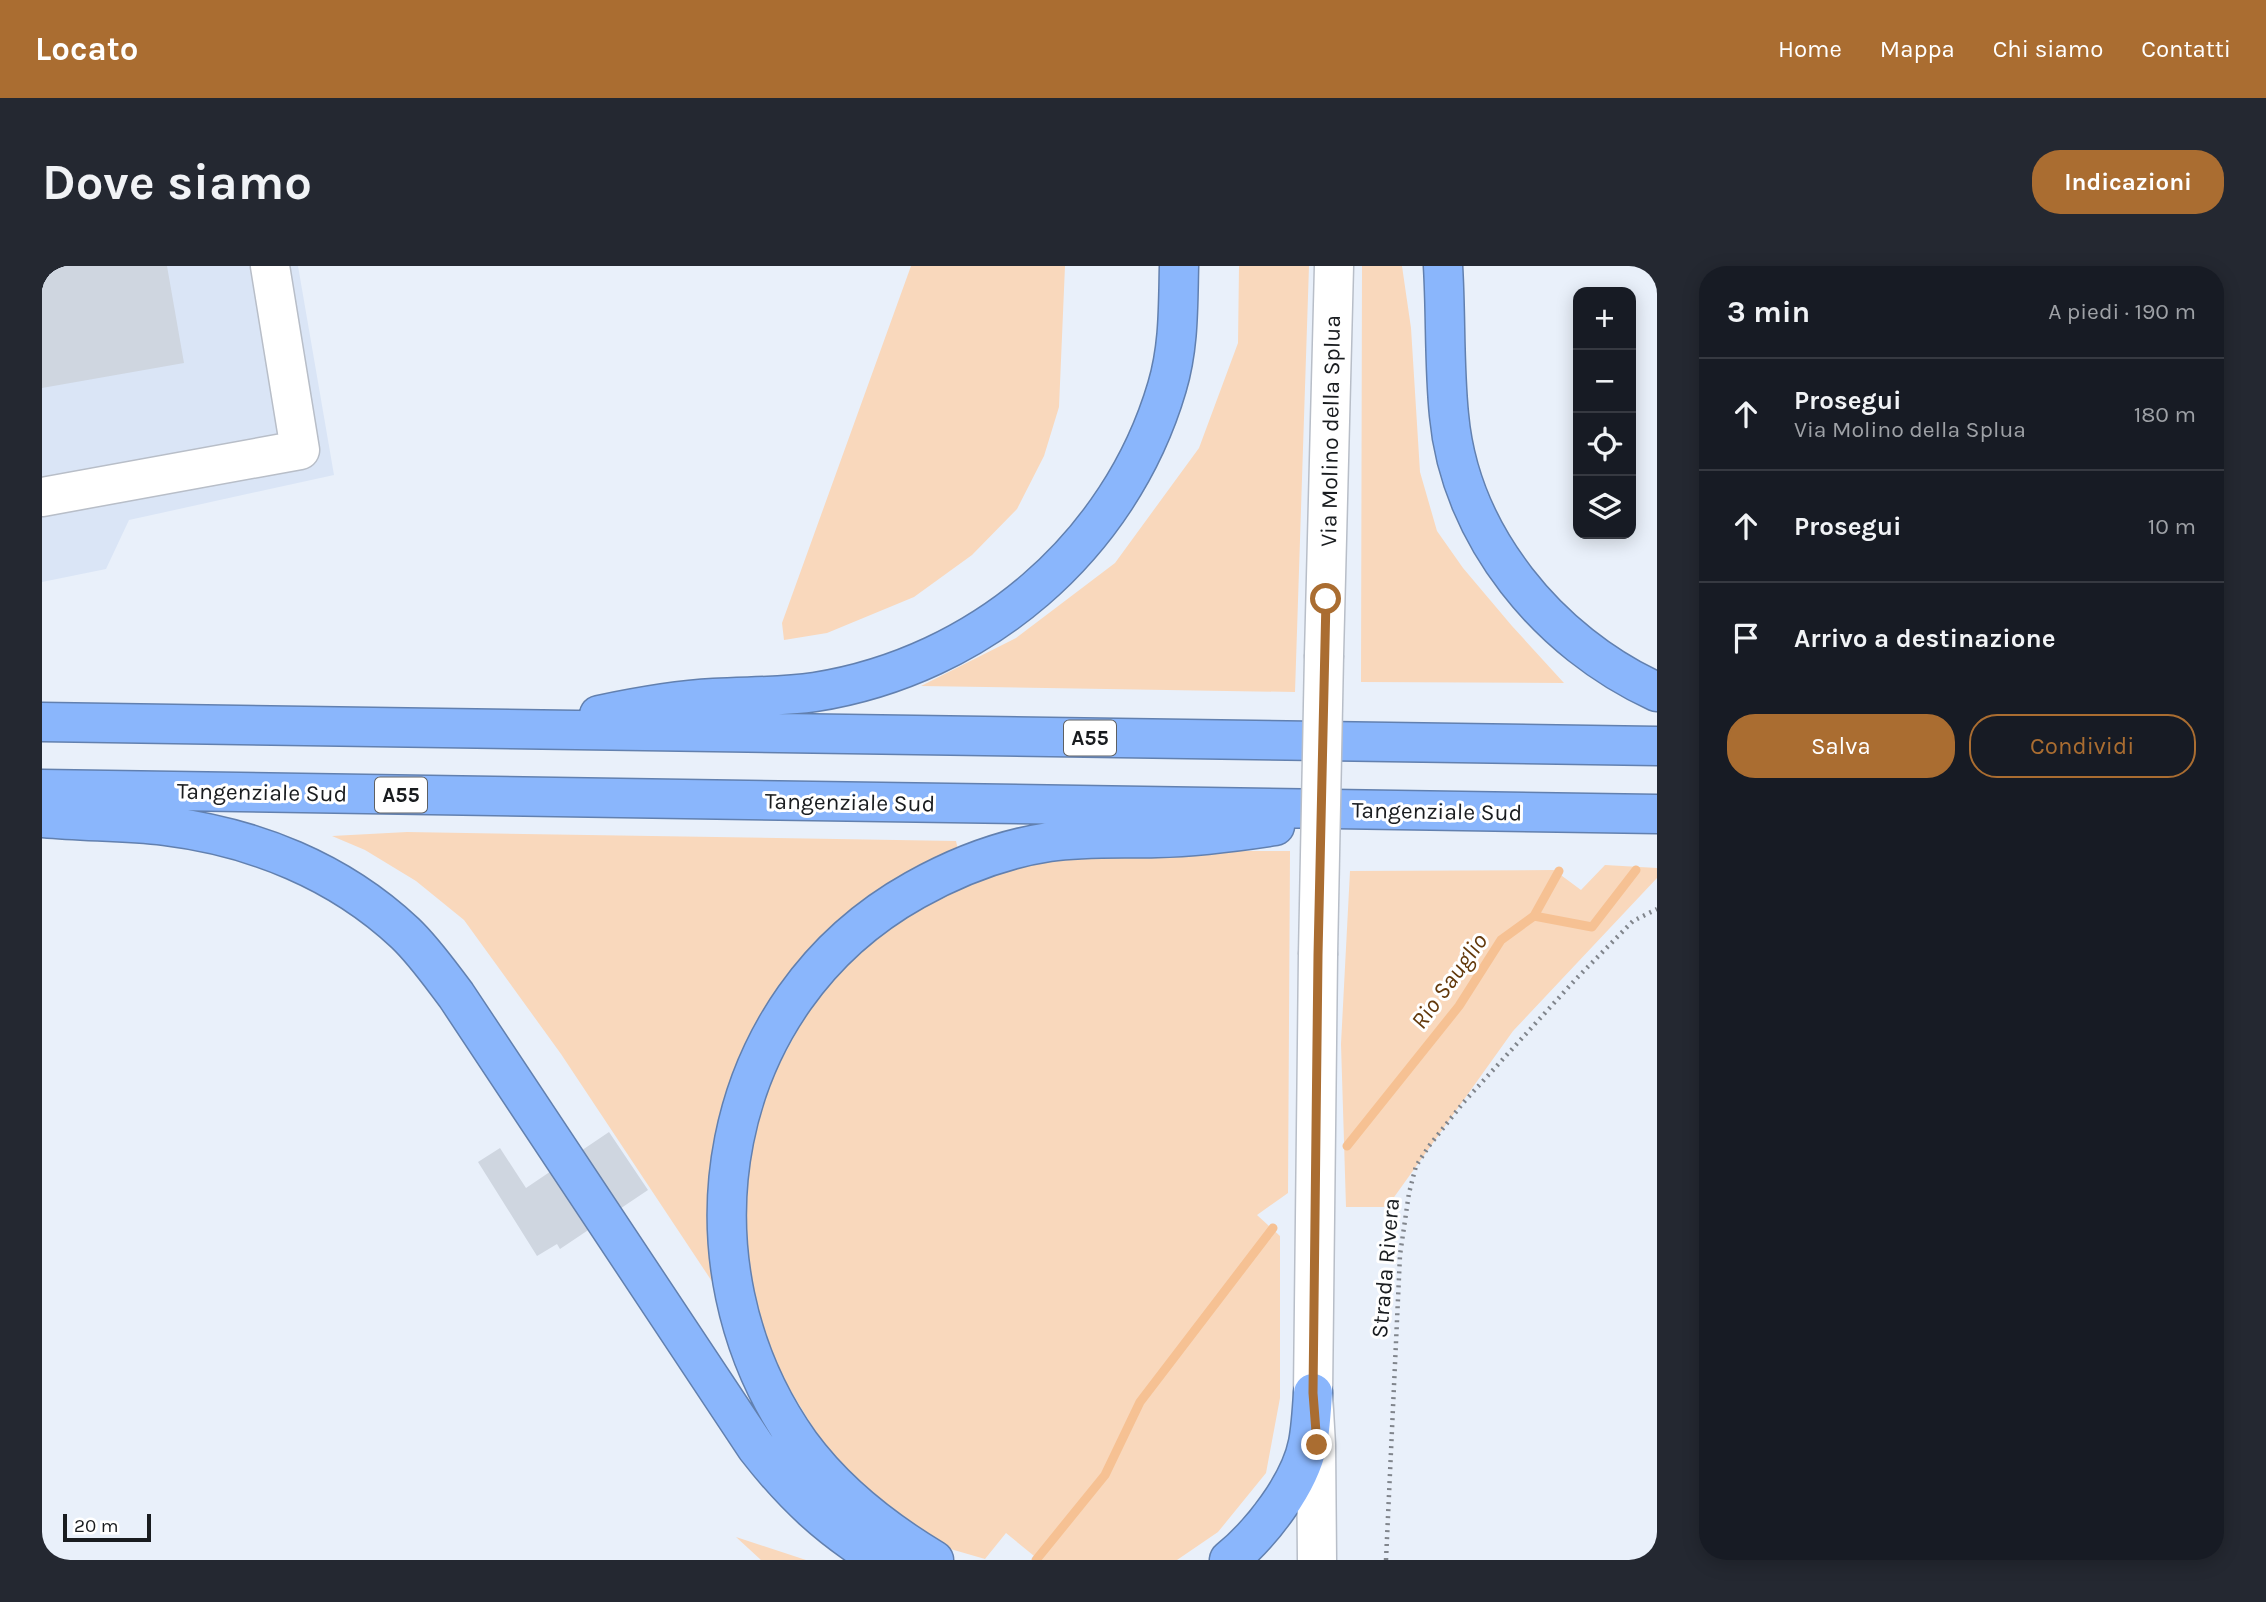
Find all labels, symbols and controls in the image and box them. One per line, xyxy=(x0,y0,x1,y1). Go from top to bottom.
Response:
text: Locato xyxy=(35,30,138,68)
text: Home xyxy=(1778,35,1842,63)
text: Mappa xyxy=(1880,35,1955,63)
text: Chi siamo xyxy=(1993,35,2103,63)
text: Contatti xyxy=(2141,35,2231,63)
button: Indicazioni xyxy=(2032,150,2224,214)
text: Dove siamo xyxy=(42,154,312,211)
map controls xyxy=(1573,287,1636,539)
button: + xyxy=(1573,287,1636,350)
text: 3 min xyxy=(1727,294,1810,330)
text: A piedi · 190 m xyxy=(2048,298,2196,325)
street label: Via Molino della Splua xyxy=(1315,315,1346,547)
button: − xyxy=(1573,350,1636,413)
text: Prosegui xyxy=(1794,385,1901,416)
icon: ahead xyxy=(1727,395,1765,433)
text: 180 m xyxy=(2134,401,2196,428)
button: locate xyxy=(1573,413,1636,476)
text: Via Molino della Splua xyxy=(1794,416,2026,443)
button: layers xyxy=(1573,476,1636,539)
icon: ahead xyxy=(1727,507,1765,545)
text: Prosegui xyxy=(1794,511,1901,542)
text: 10 m xyxy=(2148,513,2196,540)
route start xyxy=(1310,583,1341,614)
icon: arrive xyxy=(1727,619,1765,657)
text: Arrivo a destinazione xyxy=(1794,623,2056,654)
button: Salva xyxy=(1727,714,1955,778)
button: Condividi xyxy=(1969,714,2196,778)
road number: A55 xyxy=(1064,720,1116,756)
street label: Tangenziale Sud xyxy=(177,778,347,807)
road number: A55 xyxy=(375,778,427,812)
street label: Tangenziale Sud xyxy=(765,788,935,817)
street label: Tangenziale Sud xyxy=(1352,797,1522,826)
water label: Rio Sauglio xyxy=(1405,928,1493,1034)
street label: Strada Rivera xyxy=(1366,1197,1405,1339)
route end xyxy=(1301,1429,1332,1460)
scale bar xyxy=(63,1511,150,1543)
text: 20 m xyxy=(74,1515,119,1537)

